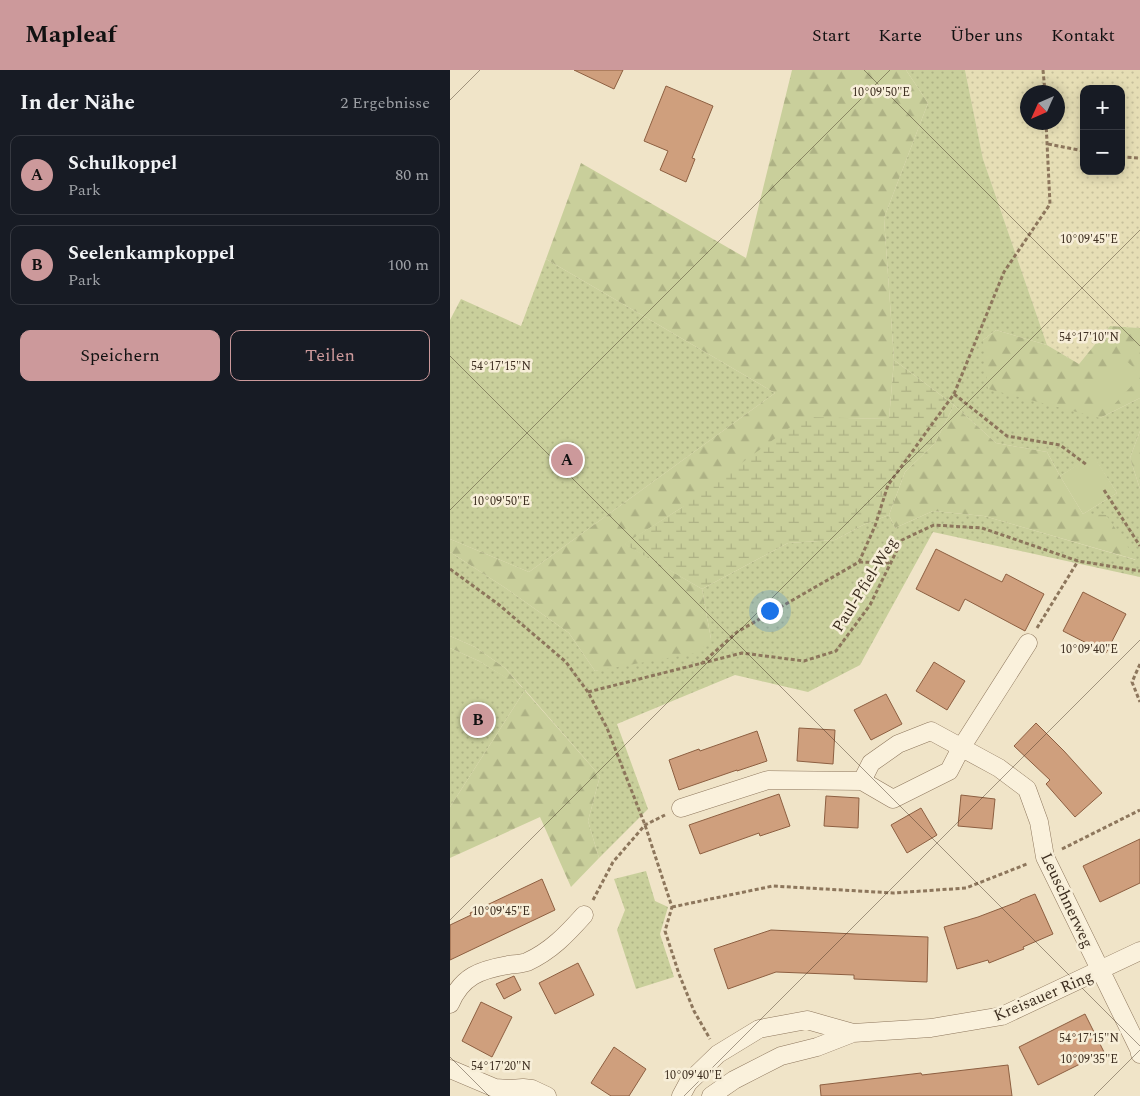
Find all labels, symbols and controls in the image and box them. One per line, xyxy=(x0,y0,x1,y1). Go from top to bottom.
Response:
text: Mapleaf xyxy=(25,17,116,53)
text: Start xyxy=(812,22,850,49)
text: Karte xyxy=(878,22,922,49)
text: Über uns xyxy=(950,22,1023,49)
text: Kontakt xyxy=(1051,22,1115,49)
text: 10°09'50"E xyxy=(852,83,910,102)
north arrow xyxy=(1020,85,1065,130)
map controls xyxy=(1080,85,1125,175)
button: + xyxy=(1080,85,1125,130)
text: In der Nähe xyxy=(20,87,135,119)
text: 2 Ergebnisse xyxy=(340,91,430,115)
button: − xyxy=(1080,130,1125,175)
text: Schulkoppel xyxy=(68,149,177,178)
text: A xyxy=(31,163,43,187)
text: 80 m xyxy=(395,163,429,187)
text: Park xyxy=(68,178,101,202)
text: 10°09'45"E xyxy=(1060,230,1118,249)
text: Seelenkampkoppel xyxy=(68,239,235,268)
text: B xyxy=(31,253,43,277)
text: 100 m xyxy=(387,253,429,277)
text: Park xyxy=(68,268,101,292)
text: 54°17'10"N xyxy=(1059,328,1119,347)
button: Speichern xyxy=(20,330,220,381)
button: Teilen xyxy=(230,330,430,381)
text: 54°17'15"N xyxy=(471,357,531,376)
pin: A xyxy=(551,441,583,479)
text: 10°09'50"E xyxy=(472,492,530,511)
street label: Paul-Pfiel-Weg xyxy=(826,532,904,637)
your location xyxy=(757,598,783,624)
text: 10°09'40"E xyxy=(1060,640,1118,659)
pin: B xyxy=(462,701,494,739)
street label: Leuschnerweg xyxy=(1035,849,1100,952)
text: 10°09'45"E xyxy=(472,902,530,921)
street label: Kreisauer Ring xyxy=(990,964,1097,1028)
text: 54°17'15"N xyxy=(1059,1029,1119,1048)
text: 10°09'35"E xyxy=(1060,1050,1118,1069)
text: 54°17'20"N xyxy=(471,1057,531,1076)
text: 10°09'40"E xyxy=(664,1066,722,1085)

